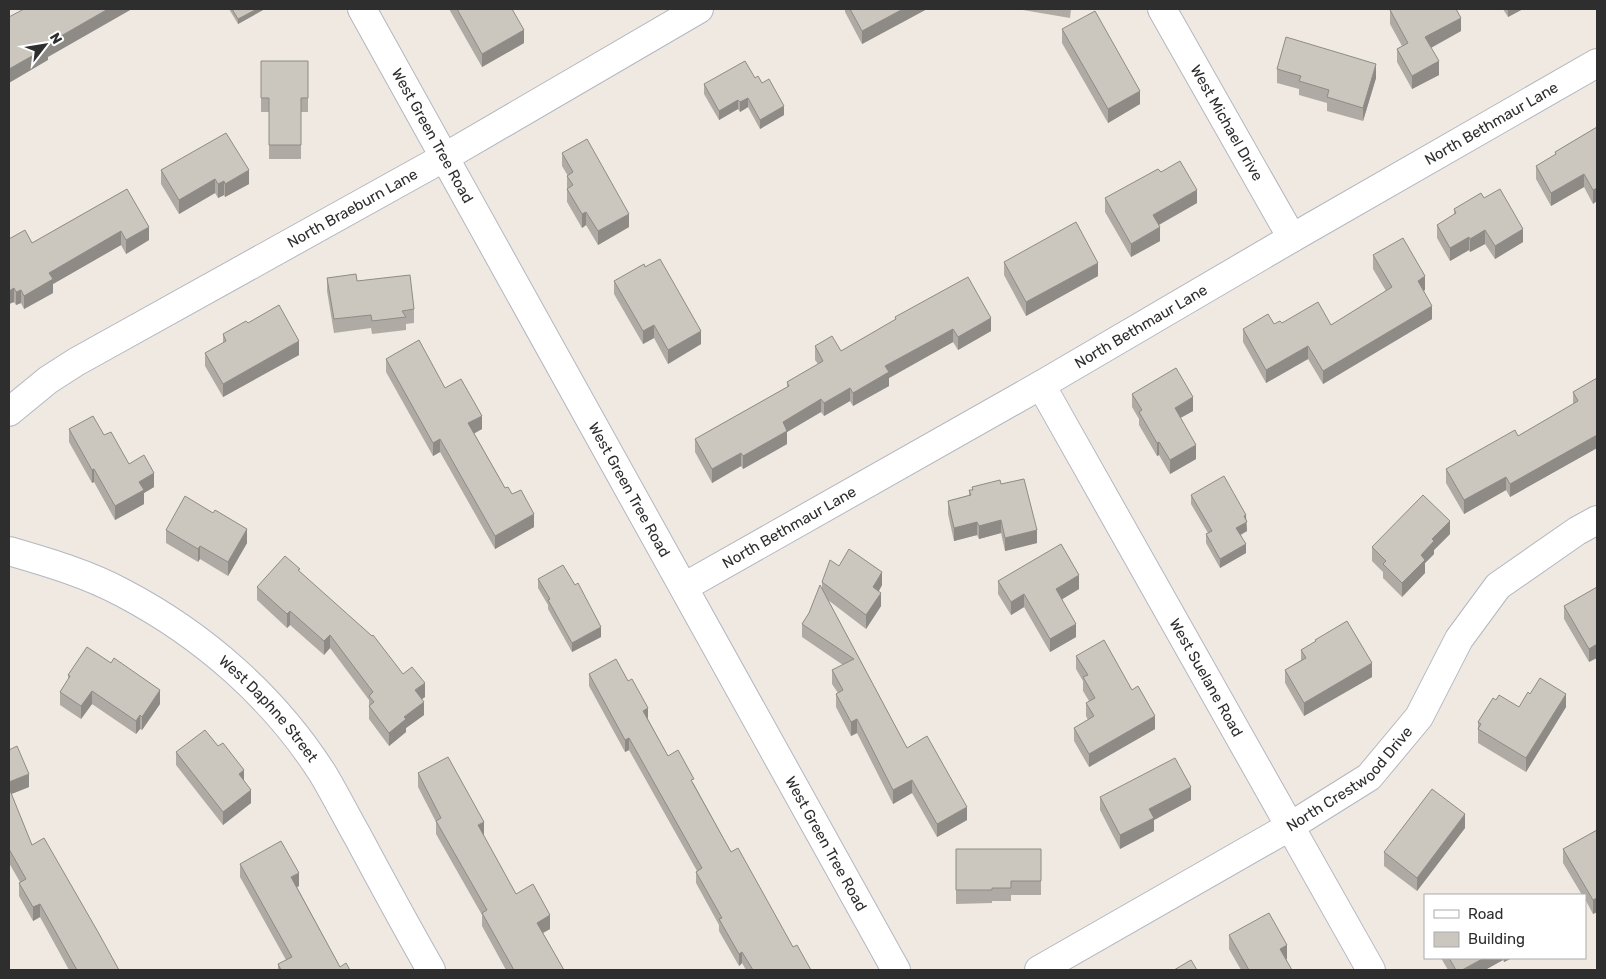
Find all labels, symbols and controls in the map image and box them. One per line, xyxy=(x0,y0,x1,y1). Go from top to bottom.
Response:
north arrow xyxy=(20,20,70,70)
text: N xyxy=(46,30,66,47)
street label: West Michael Drive xyxy=(1187,62,1267,184)
street label: West Green Tree Road xyxy=(388,65,477,206)
street label: North Bethmaur Lane xyxy=(1422,78,1561,169)
street label: North Braeburn Lane xyxy=(284,165,421,252)
street label: North Bethmaur Lane xyxy=(1071,281,1211,372)
street label: West Green Tree Road xyxy=(585,419,674,560)
street label: North Bethmaur Lane xyxy=(719,482,859,572)
street label: West Suelane Road xyxy=(1166,615,1247,740)
street label: West Daphne Street xyxy=(215,652,322,766)
street label: North Crestwood Drive xyxy=(1283,723,1416,835)
street label: West Green Tree Road xyxy=(781,773,871,914)
legend xyxy=(1424,894,1586,959)
text: Road xyxy=(1468,905,1504,923)
text: Building xyxy=(1468,930,1525,948)

